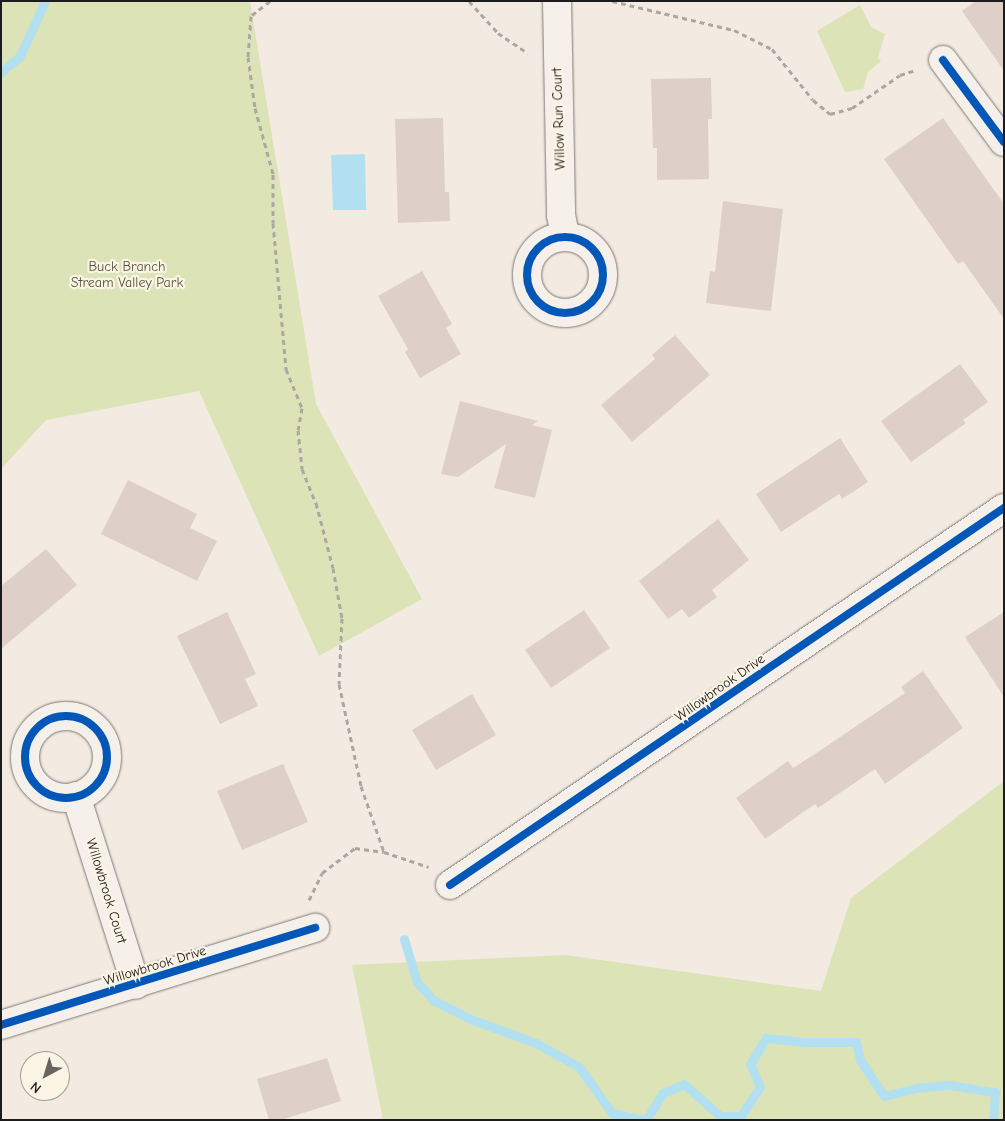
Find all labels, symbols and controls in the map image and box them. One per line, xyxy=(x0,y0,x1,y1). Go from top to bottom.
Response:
street label: Willow Run Court xyxy=(549,68,569,170)
park label: Buck Branch Stream Valley Park xyxy=(71,259,183,292)
street label: Willowbrook Drive xyxy=(672,651,768,725)
street label: Willowbrook Court xyxy=(82,836,130,946)
street label: Willowbrook Drive xyxy=(102,942,208,990)
north arrow xyxy=(20,1051,70,1101)
text: N xyxy=(27,1078,45,1097)

